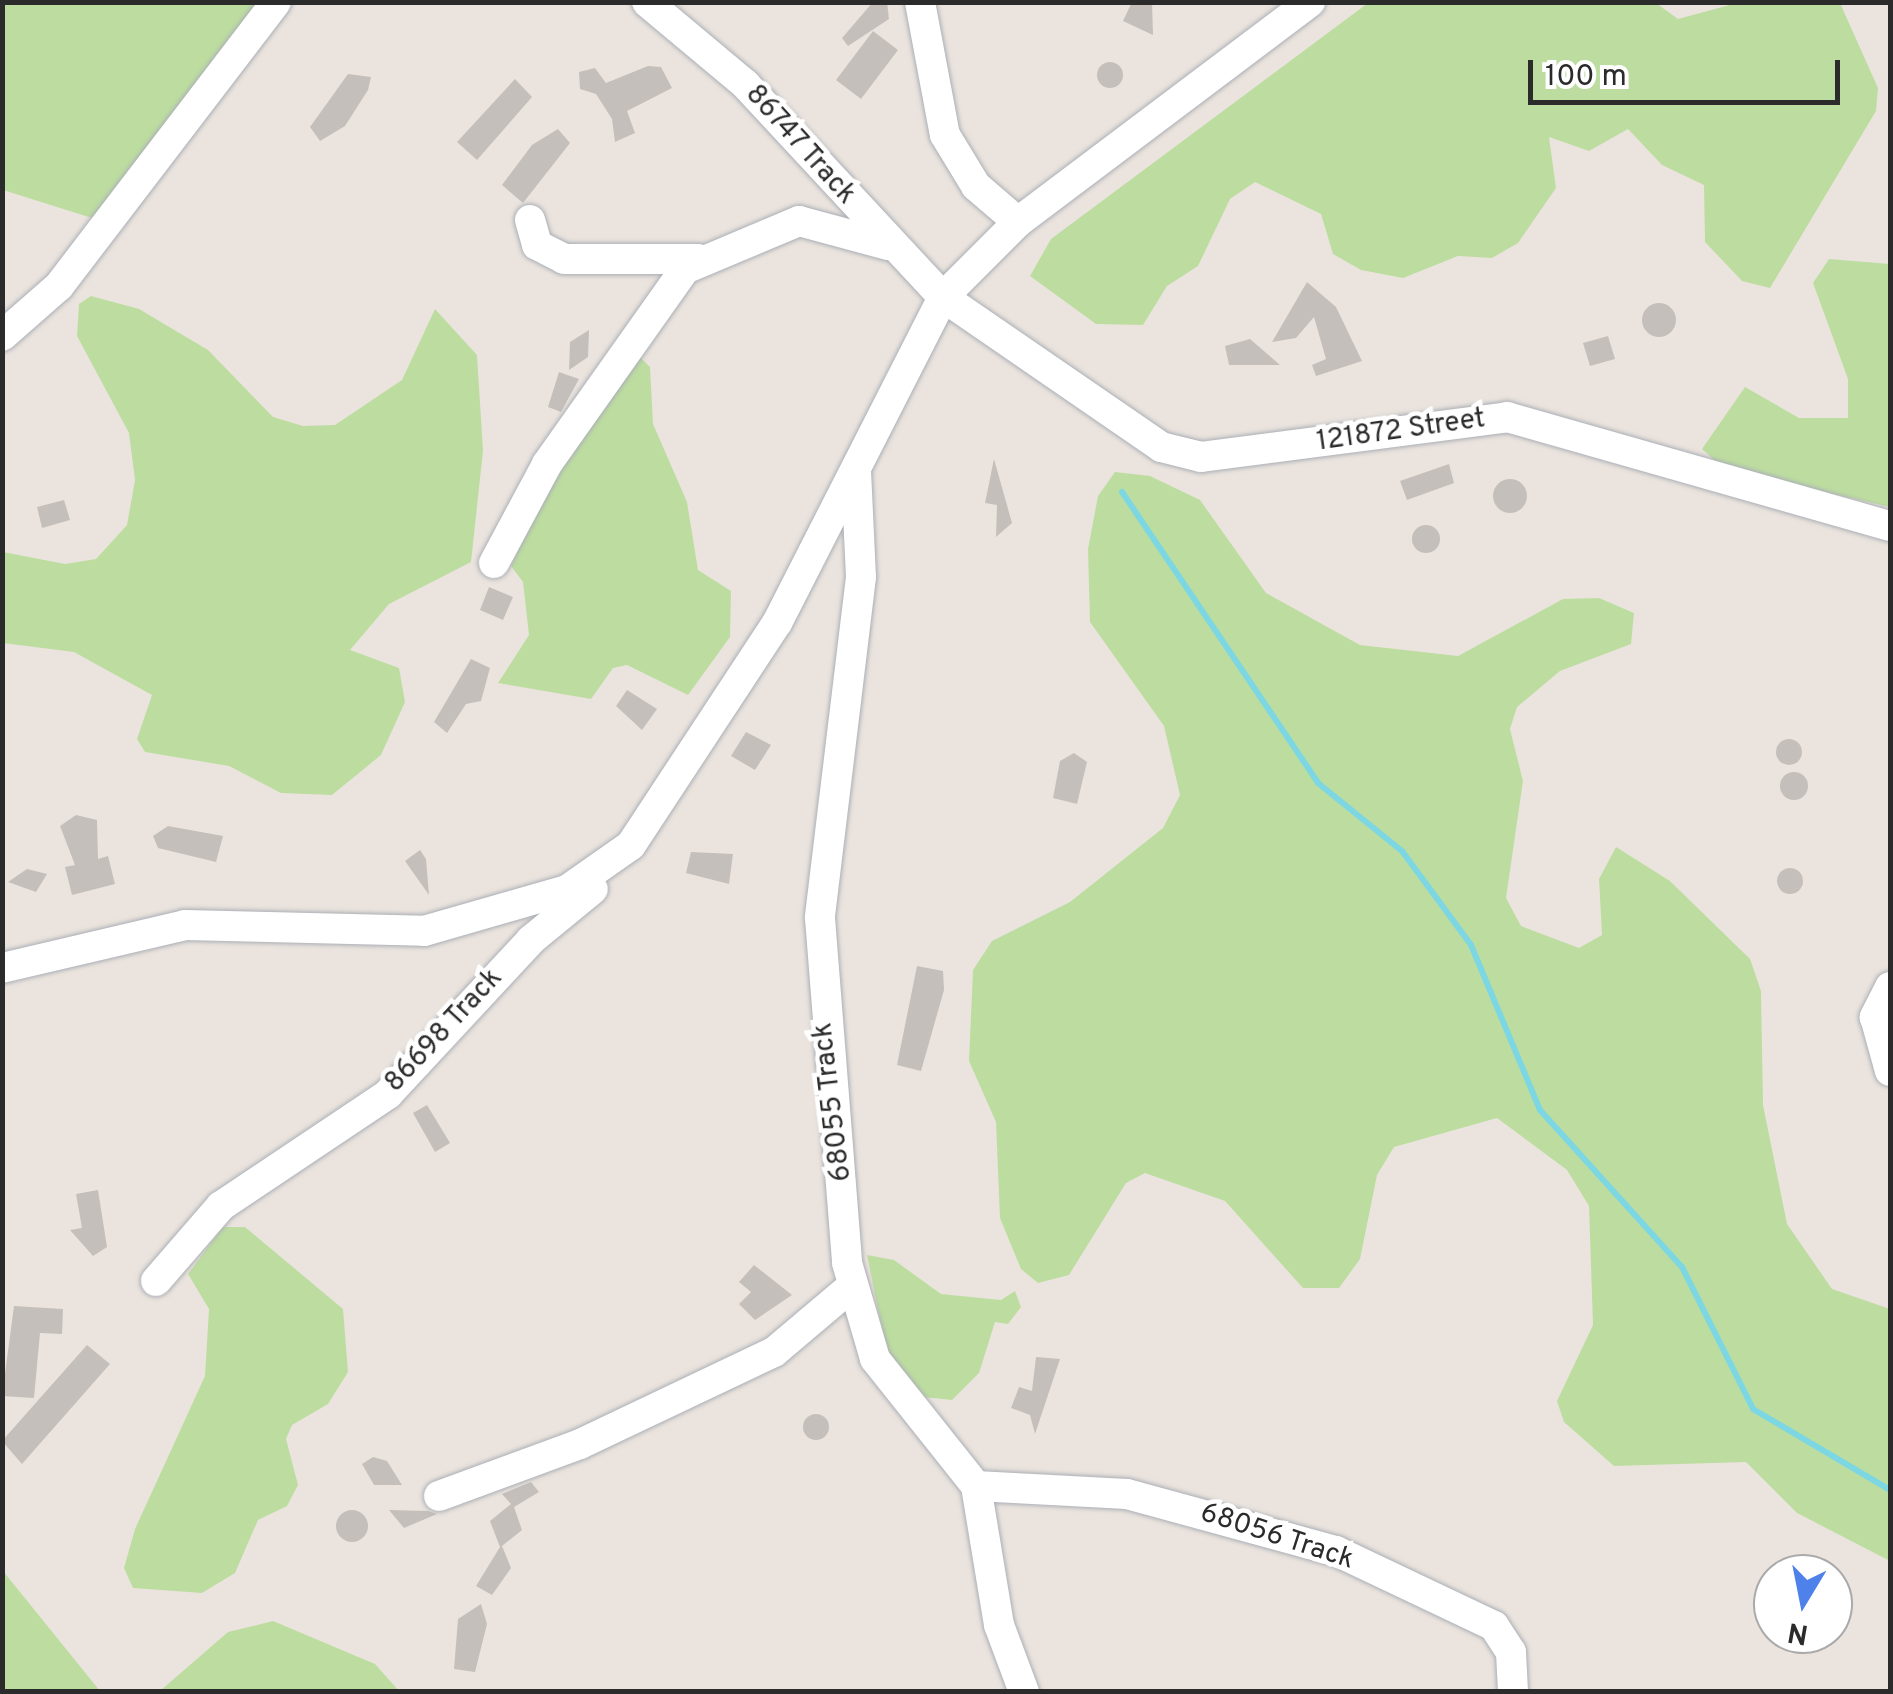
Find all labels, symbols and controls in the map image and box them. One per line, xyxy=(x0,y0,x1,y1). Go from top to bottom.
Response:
scale bar xyxy=(1533,40,1846,102)
text: 100 m xyxy=(1545,59,1627,96)
street label: 86747 Track xyxy=(737,77,863,213)
street label: 121872 Street xyxy=(1315,403,1487,459)
street label: 86698 Track xyxy=(378,962,510,1100)
street label: 68055 Track xyxy=(807,1020,859,1184)
street label: 68056 Track xyxy=(1196,1496,1358,1578)
north arrow xyxy=(1753,1554,1853,1654)
text: N xyxy=(1785,1612,1811,1651)

